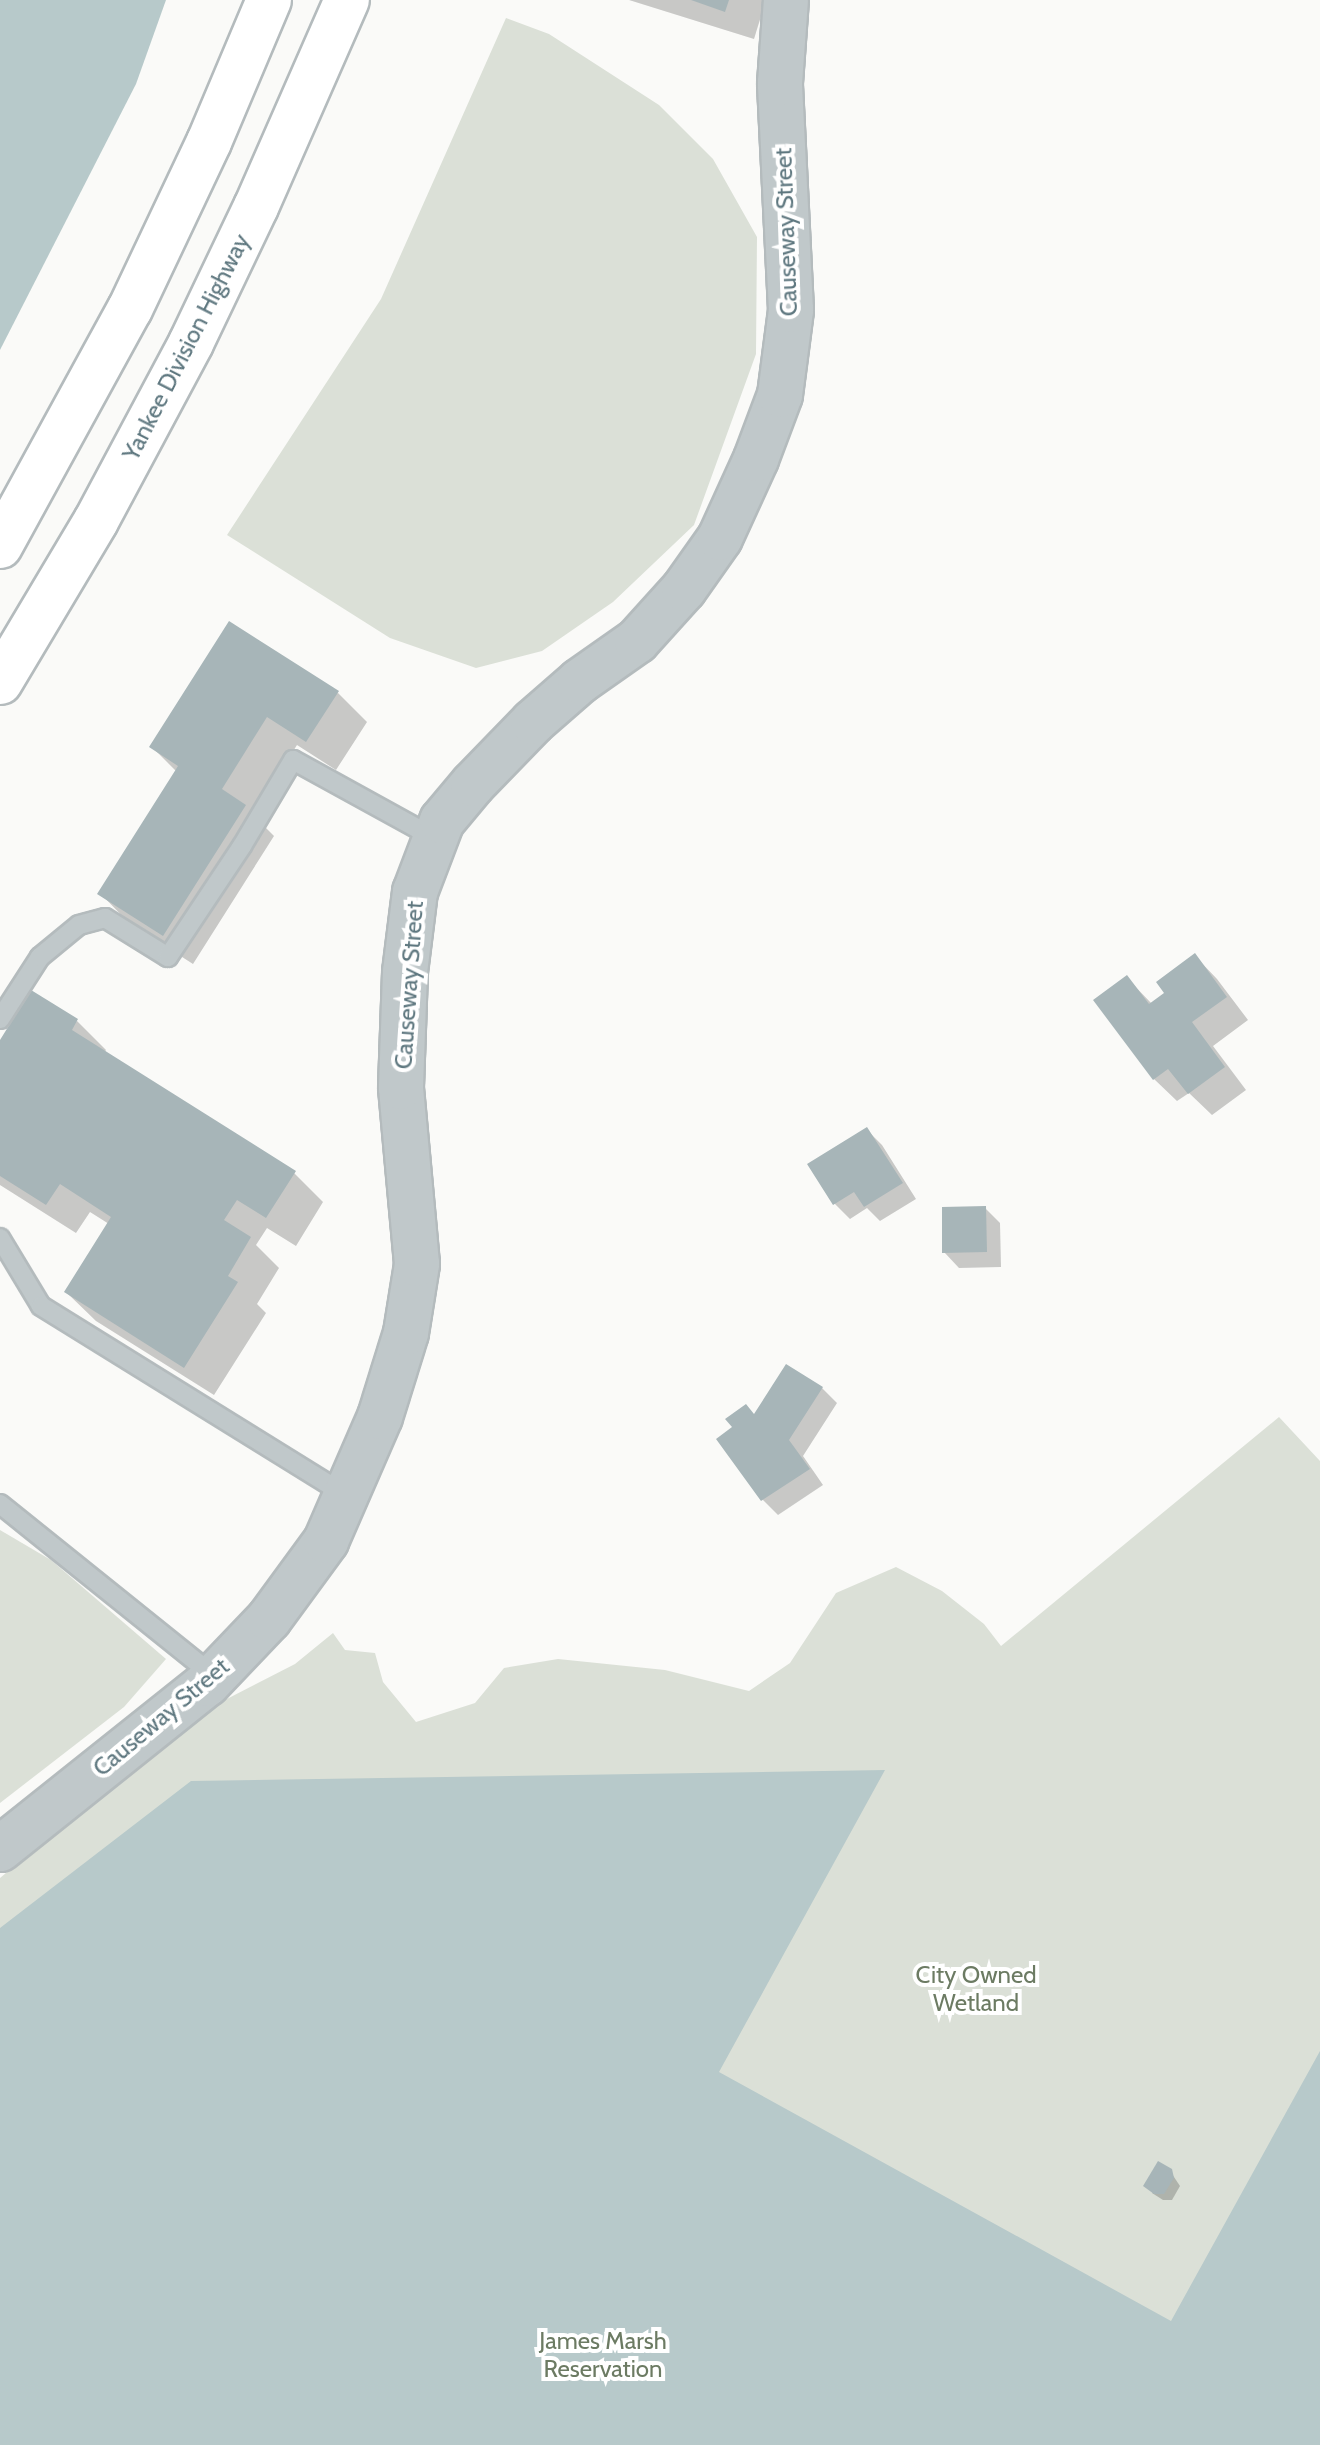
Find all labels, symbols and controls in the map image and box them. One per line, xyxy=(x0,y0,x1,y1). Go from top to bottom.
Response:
street label: Causeway Street xyxy=(769,147,803,317)
street label: Yankee Division Highway xyxy=(116,229,256,465)
street label: Causeway Street xyxy=(389,900,429,1070)
street label: Causeway Street xyxy=(87,1652,235,1782)
park label: City Owned Wetland xyxy=(915,1961,1037,2017)
park label: James Marsh Reservation xyxy=(539,2327,667,2383)

